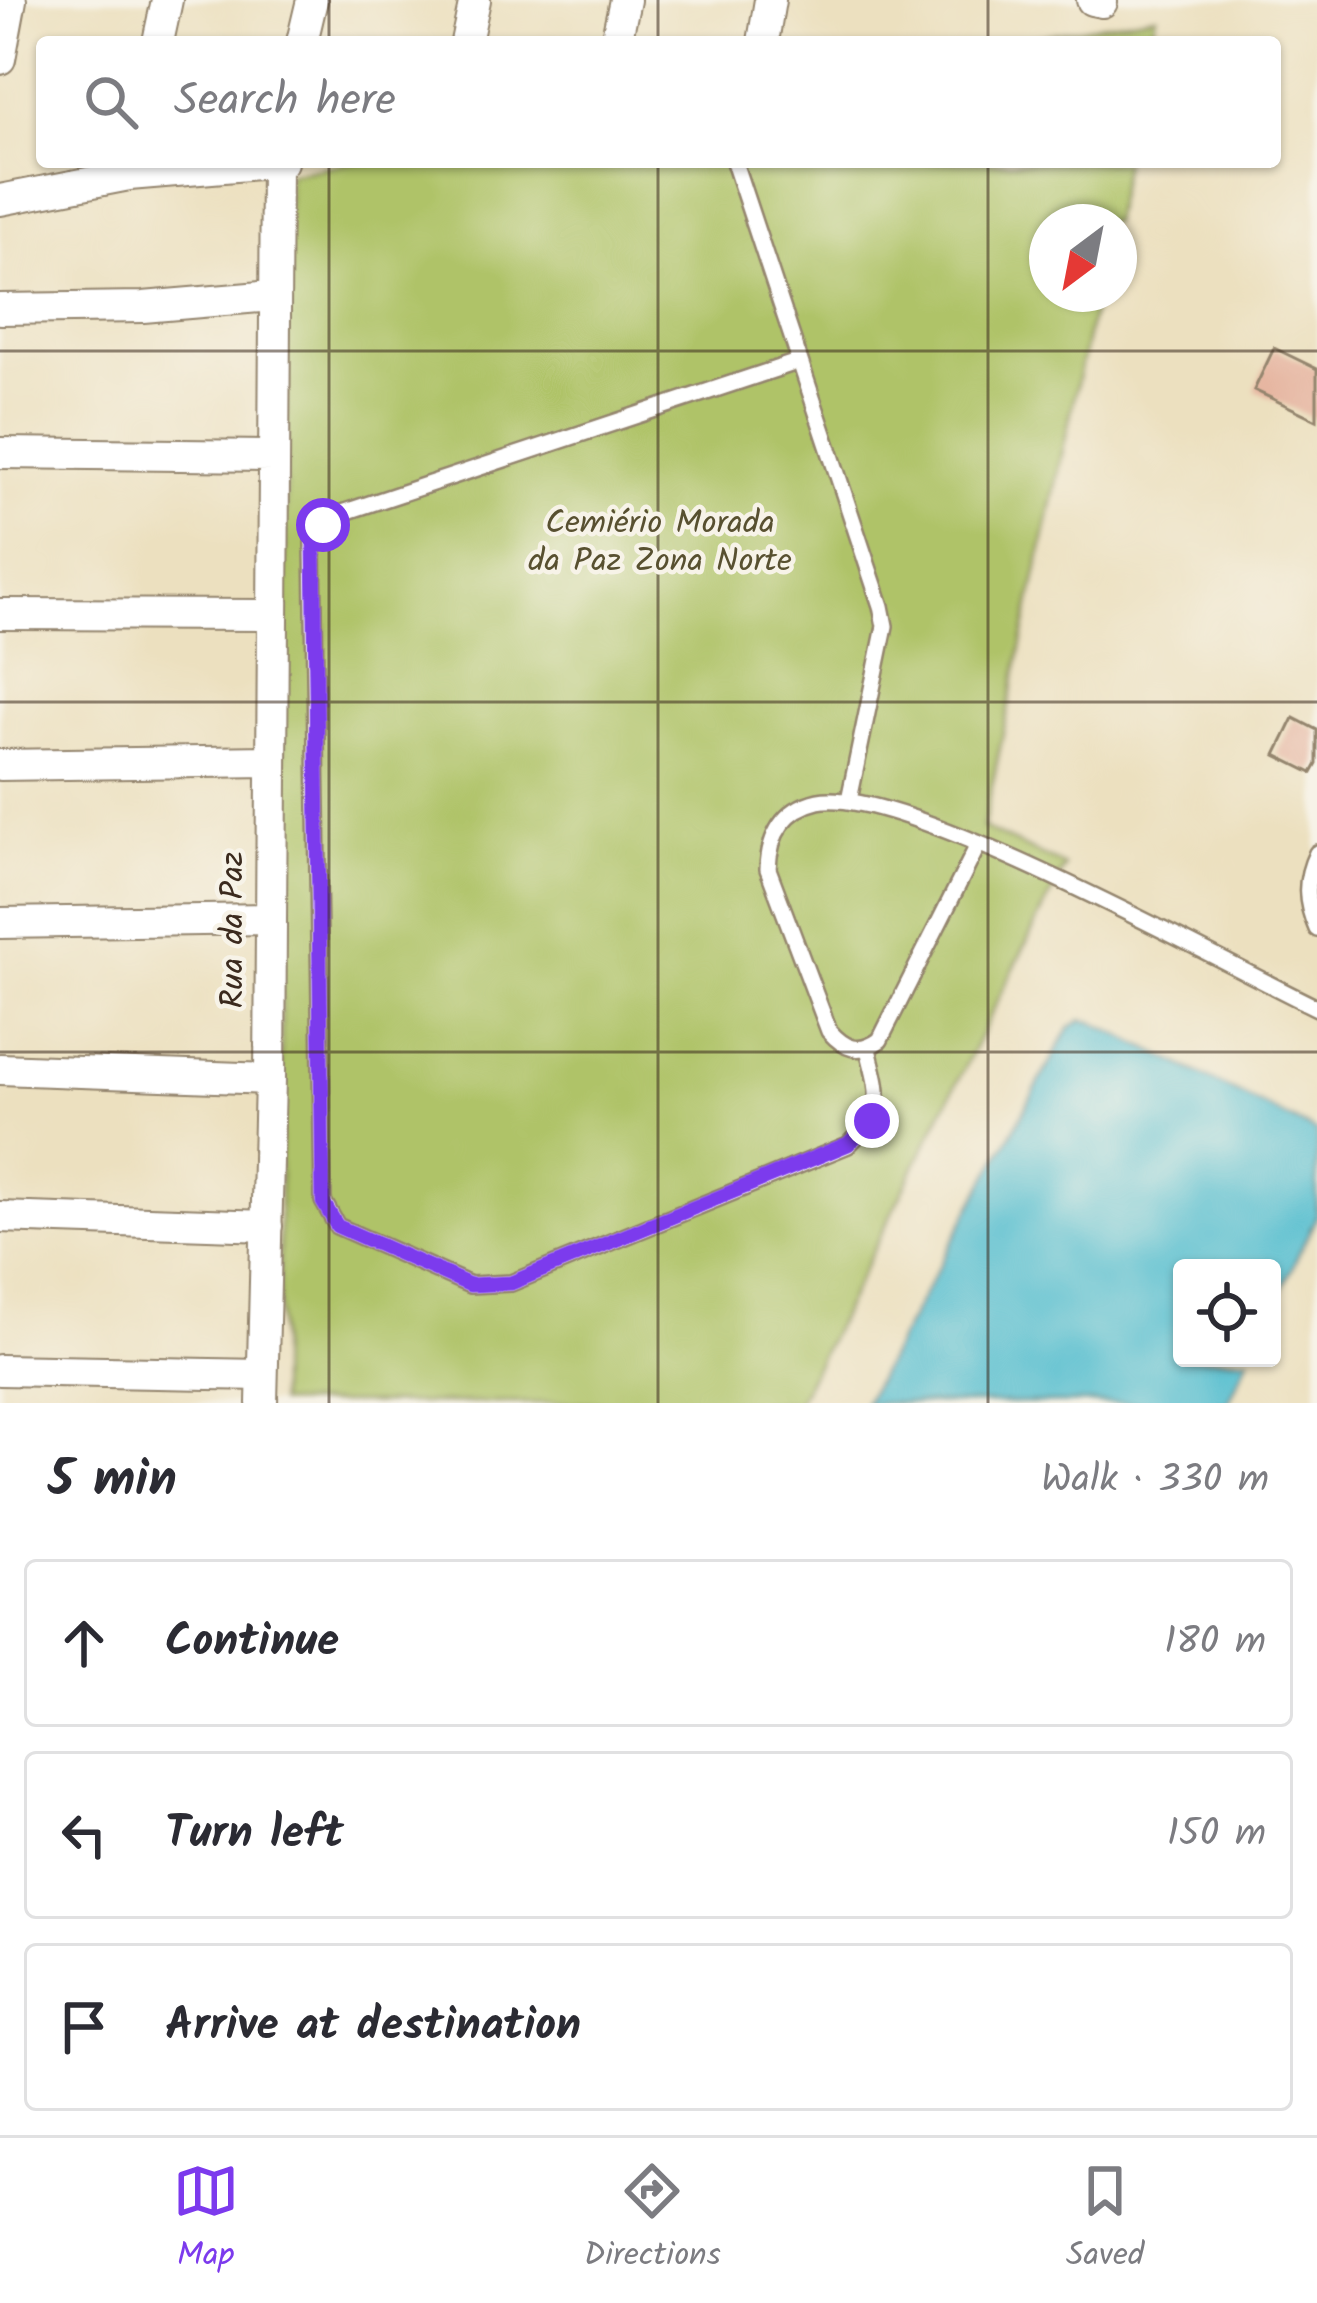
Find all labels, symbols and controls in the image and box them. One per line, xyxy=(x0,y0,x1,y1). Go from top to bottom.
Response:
search box xyxy=(36,36,1281,168)
text: Search here xyxy=(174,66,396,138)
icon: search xyxy=(78,69,144,135)
north arrow xyxy=(1029,204,1137,312)
route start xyxy=(296,498,350,552)
park label: Cemiério Morada da Paz Zona Norte xyxy=(528,498,792,589)
street label: Rua da Paz xyxy=(208,852,261,1008)
route end xyxy=(845,1094,899,1148)
map controls xyxy=(1173,1259,1281,1367)
button: locate xyxy=(1173,1259,1281,1367)
text: 5 min xyxy=(48,1441,177,1522)
text: Walk · 330 m xyxy=(1041,1450,1269,1512)
text: Continue xyxy=(165,1607,339,1679)
icon: ahead xyxy=(51,1610,117,1676)
text: 180 m xyxy=(1164,1612,1266,1674)
text: Turn left xyxy=(165,1799,344,1871)
icon: left xyxy=(51,1802,117,1868)
text: 150 m xyxy=(1167,1804,1266,1866)
text: Arrive at destination xyxy=(165,1991,581,2063)
icon: arrive xyxy=(51,1994,117,2060)
tab: Map xyxy=(173,2158,239,2283)
tab: Directions xyxy=(584,2158,721,2283)
tab: Saved xyxy=(1066,2158,1144,2283)

